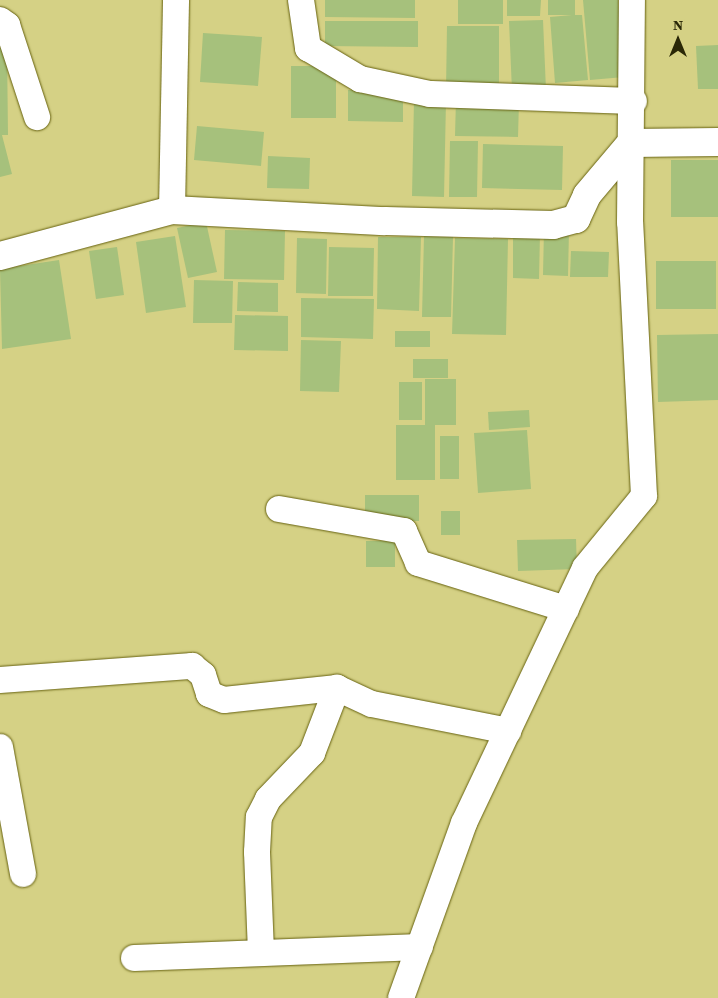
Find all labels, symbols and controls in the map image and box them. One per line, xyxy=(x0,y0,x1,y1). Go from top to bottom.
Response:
north arrow xyxy=(653,15,703,65)
text: N xyxy=(673,15,683,35)

